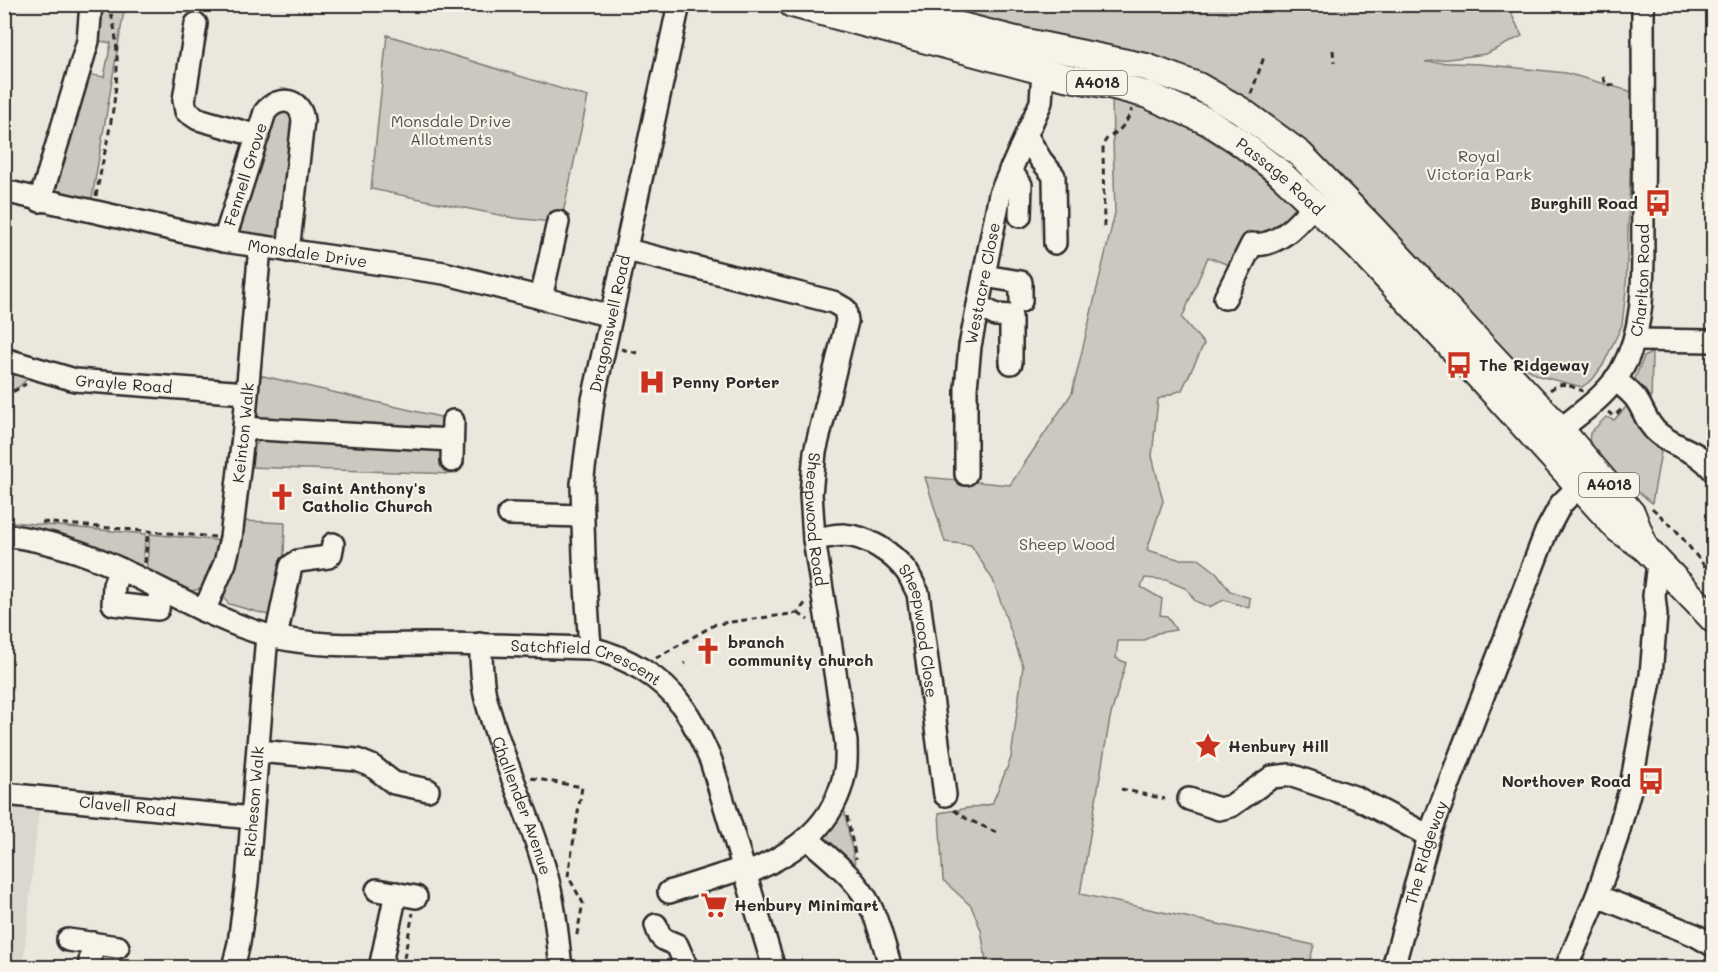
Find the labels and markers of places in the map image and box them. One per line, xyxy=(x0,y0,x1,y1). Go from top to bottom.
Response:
bus stop icon: Burghill Road xyxy=(1643,188,1673,218)
place label: Burghill Road xyxy=(1530,192,1638,213)
bus stop icon: The Ridgeway xyxy=(1444,350,1474,380)
place label: The Ridgeway xyxy=(1479,354,1590,375)
hospital icon: Penny Porter xyxy=(637,367,667,397)
place label: Penny Porter xyxy=(672,371,779,392)
place label: Saint Anthony's Catholic Church xyxy=(302,477,432,516)
church icon: Saint Anthony's Catholic Church xyxy=(267,482,297,512)
place label: branch community church xyxy=(728,631,873,670)
church icon: branch community church xyxy=(693,636,723,666)
place icon: Henbury Hill xyxy=(1193,731,1223,761)
place label: Henbury Hill xyxy=(1228,735,1329,756)
bus stop icon: Northover Road xyxy=(1636,766,1666,796)
place label: Northover Road xyxy=(1502,770,1631,791)
supermarket icon: Henbury Minimart xyxy=(699,890,729,920)
place label: Henbury Minimart xyxy=(734,894,879,915)

